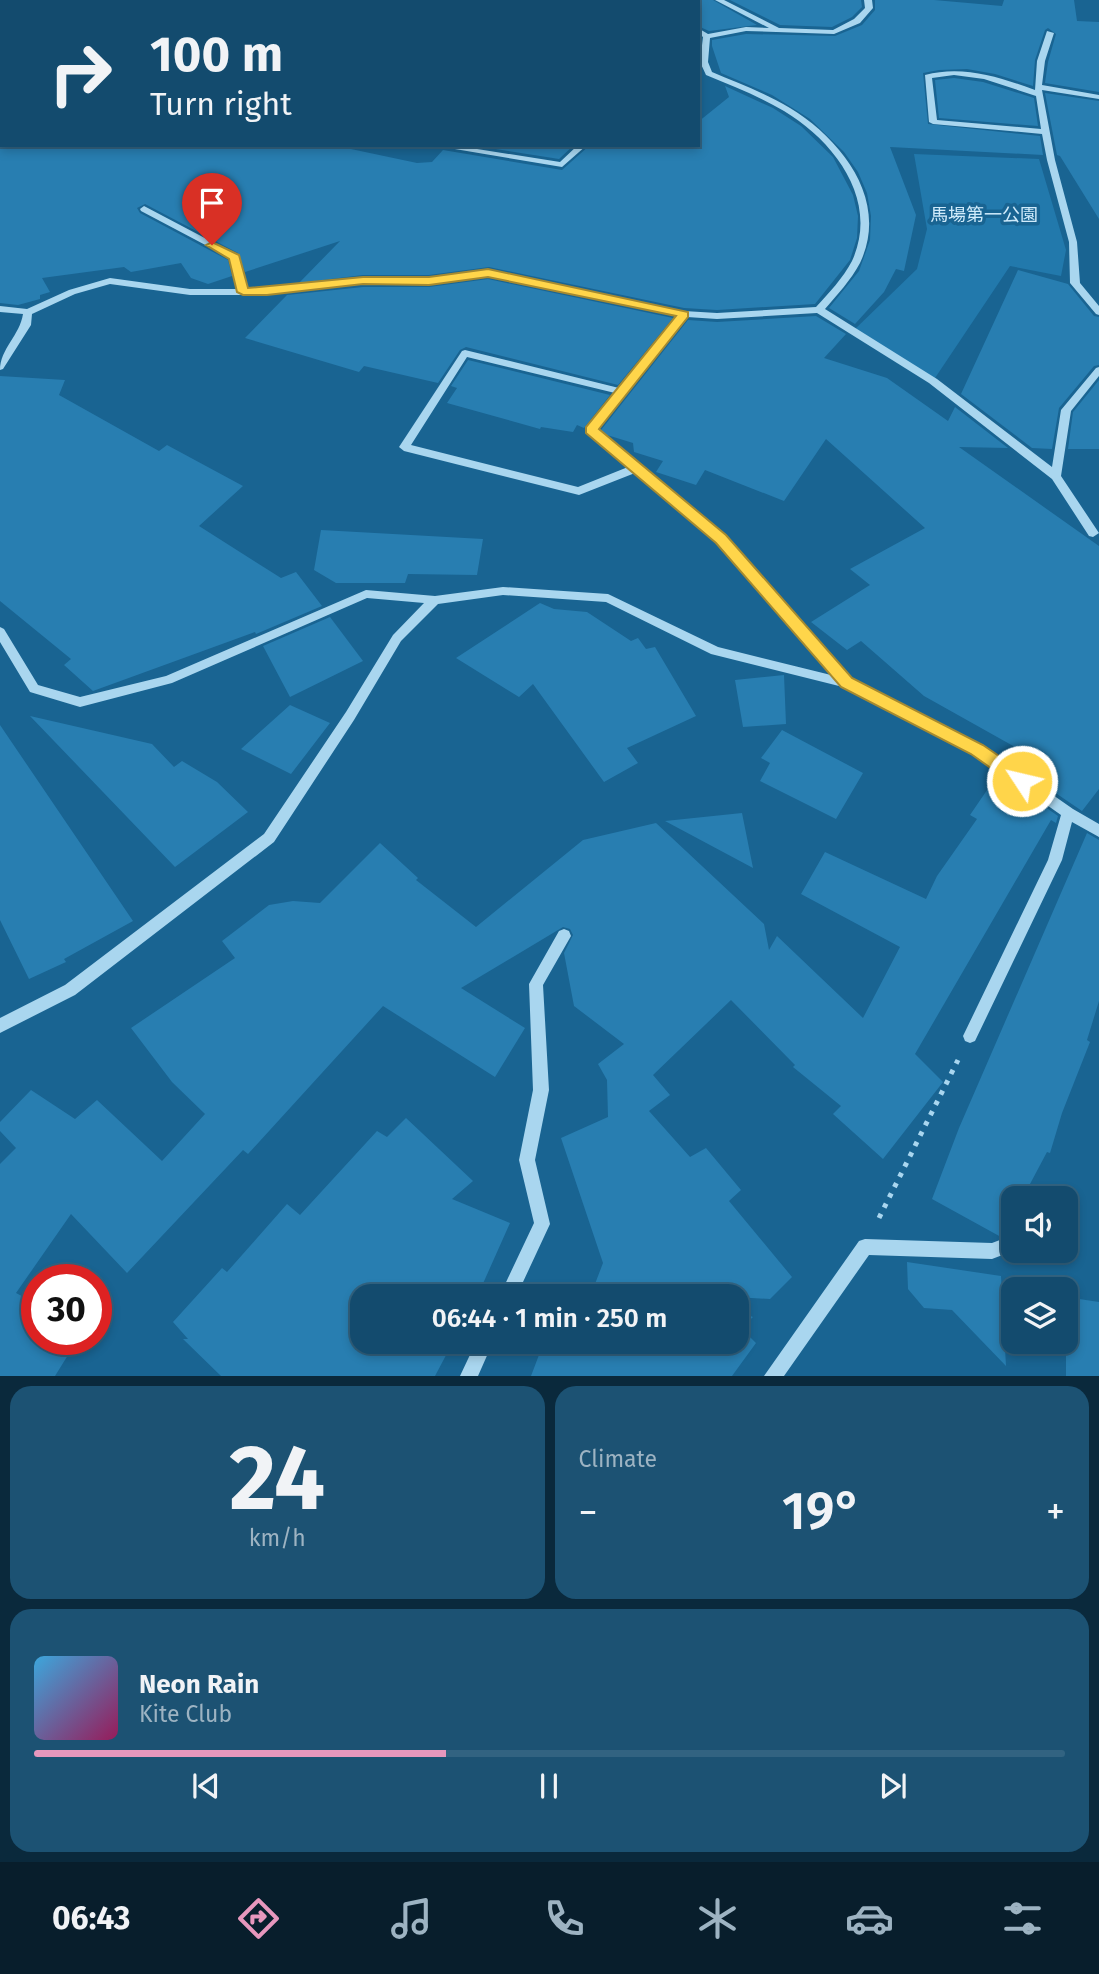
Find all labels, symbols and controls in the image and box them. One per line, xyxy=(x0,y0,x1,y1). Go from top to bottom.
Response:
text: 100 m xyxy=(150,25,283,84)
icon: right xyxy=(35,28,126,119)
text: Turn right xyxy=(150,85,292,123)
pin xyxy=(182,173,242,245)
icon: arrive xyxy=(193,184,231,222)
park label: 馬場第一公園 xyxy=(930,204,1038,226)
position arrow xyxy=(985,744,1059,818)
map controls xyxy=(1001,1186,1078,1354)
button: sound xyxy=(1001,1186,1078,1263)
speed limit sign: 30 xyxy=(21,1264,112,1355)
button: layers xyxy=(1001,1277,1078,1354)
text: 06:44 · 1 min · 250 m xyxy=(432,1303,667,1334)
text: 24 xyxy=(229,1424,325,1533)
text: Climate xyxy=(579,1445,657,1473)
text: 19° xyxy=(782,1480,862,1543)
text: − xyxy=(579,1489,598,1535)
text: + xyxy=(1046,1489,1065,1535)
text: km/h xyxy=(249,1524,306,1552)
text: Neon Rain xyxy=(139,1669,259,1700)
text: Kite Club xyxy=(139,1700,232,1728)
icon: previous xyxy=(187,1767,225,1805)
icon: pause xyxy=(530,1767,568,1805)
icon: next xyxy=(874,1767,912,1805)
icon: directions xyxy=(234,1894,283,1943)
icon: music xyxy=(387,1894,436,1943)
icon: phone xyxy=(540,1894,589,1943)
icon: climate xyxy=(693,1894,742,1943)
icon: car xyxy=(845,1894,894,1943)
icon: filters xyxy=(998,1894,1047,1943)
text: 06:43 xyxy=(52,1899,130,1937)

